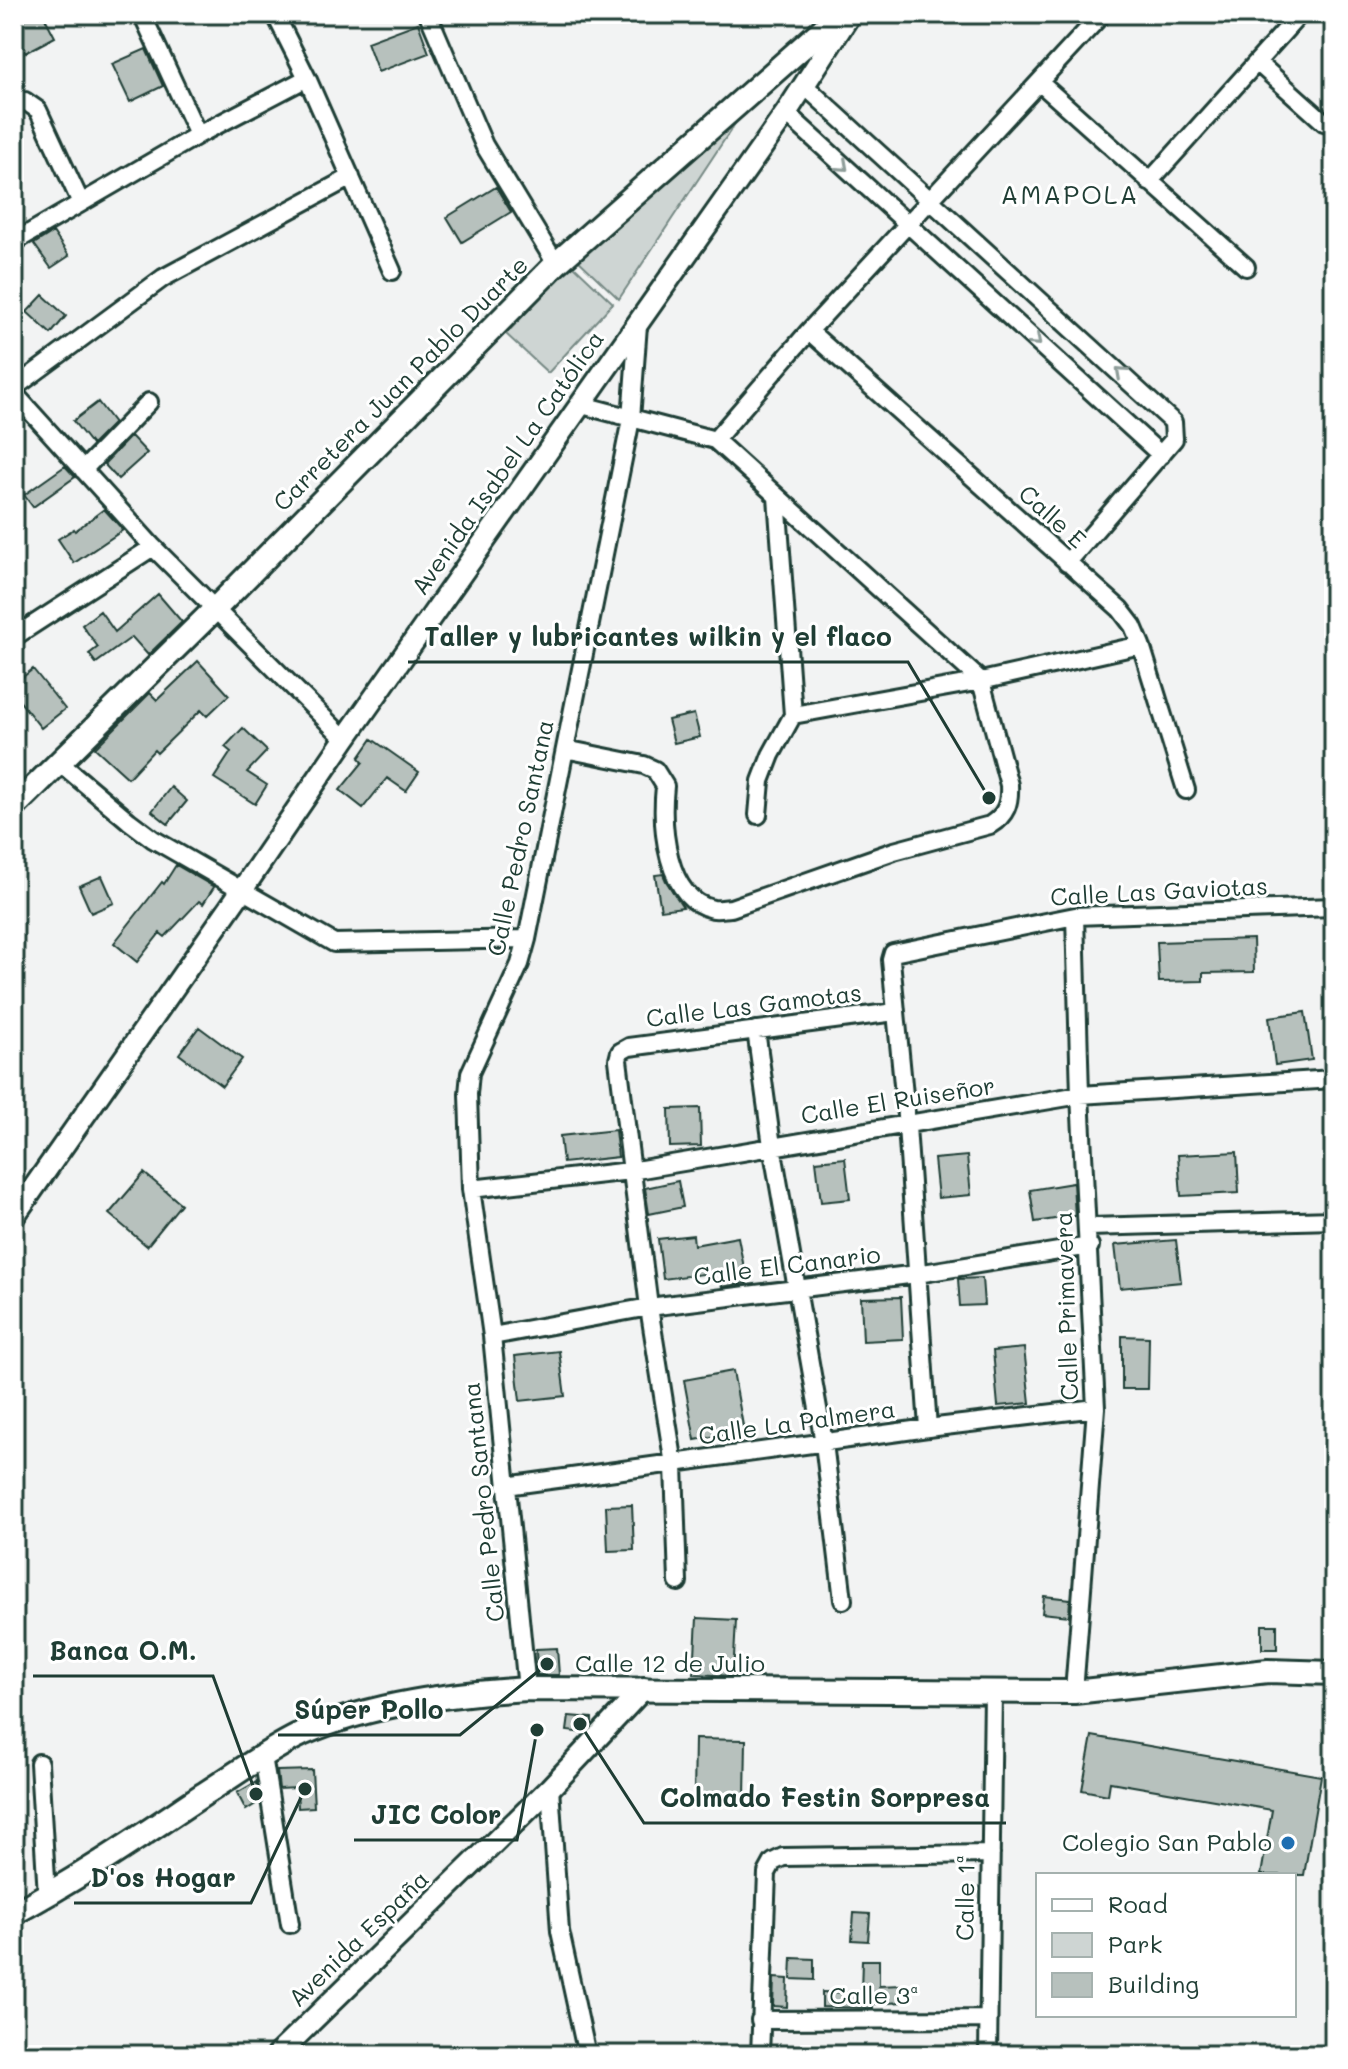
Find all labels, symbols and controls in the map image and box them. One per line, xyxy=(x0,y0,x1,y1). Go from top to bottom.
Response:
one-way arrow xyxy=(834,156,849,171)
district label: AMAPOLA xyxy=(1001,177,1139,211)
street label: Carretera Juan Pablo Duarte xyxy=(266,249,534,517)
street label: Avenida Isabel La Católica xyxy=(404,324,610,600)
one-way arrow xyxy=(1026,331,1041,346)
one-way arrow xyxy=(1116,367,1130,382)
street label: Calle E xyxy=(1013,477,1093,554)
callout: Taller y lubricantes wilkin y el flaco xyxy=(408,612,908,662)
text: Taller y lubricantes wilkin y el flaco xyxy=(424,619,892,653)
street label: Calle Pedro Santana xyxy=(479,717,560,959)
street label: Calle Las Gaviotas xyxy=(1049,869,1268,912)
street label: Calle Las Gamotas xyxy=(644,976,863,1033)
street label: Calle El Ruiseñor xyxy=(799,1069,997,1130)
street label: Calle Primavera xyxy=(1047,1211,1084,1401)
street label: Calle El Canario xyxy=(692,1238,882,1291)
street label: Calle Pedro Santana xyxy=(455,1381,511,1624)
street label: Calle La Palmera xyxy=(696,1392,897,1451)
callout: Banca O.M. xyxy=(33,1626,213,1676)
text: Banca O.M. xyxy=(49,1633,197,1667)
street label: Calle 12 de Julio xyxy=(575,1647,765,1678)
callout: Súper Pollo xyxy=(278,1685,460,1735)
text: Súper Pollo xyxy=(294,1692,444,1726)
callout: Colmado Festin Sorpresa xyxy=(644,1773,1006,1823)
text: Colmado Festin Sorpresa xyxy=(660,1780,990,1814)
callout: JIC Color xyxy=(354,1790,517,1840)
text: JIC Color xyxy=(371,1797,501,1831)
place label: Colegio San Pablo xyxy=(1062,1826,1272,1857)
marker: Colegio San Pablo xyxy=(1279,1834,1297,1852)
callout: D'os Hogar xyxy=(74,1853,251,1903)
street label: Calle 1ª xyxy=(948,1855,981,1941)
text: D'os Hogar xyxy=(90,1860,236,1894)
street label: Avenida España xyxy=(281,1863,435,2013)
legend xyxy=(1036,1873,1296,2017)
text: Road xyxy=(1108,1888,1168,1919)
text: Park xyxy=(1108,1928,1162,1959)
text: Building xyxy=(1108,1968,1199,1999)
street label: Calle 3ª xyxy=(829,1979,919,2010)

